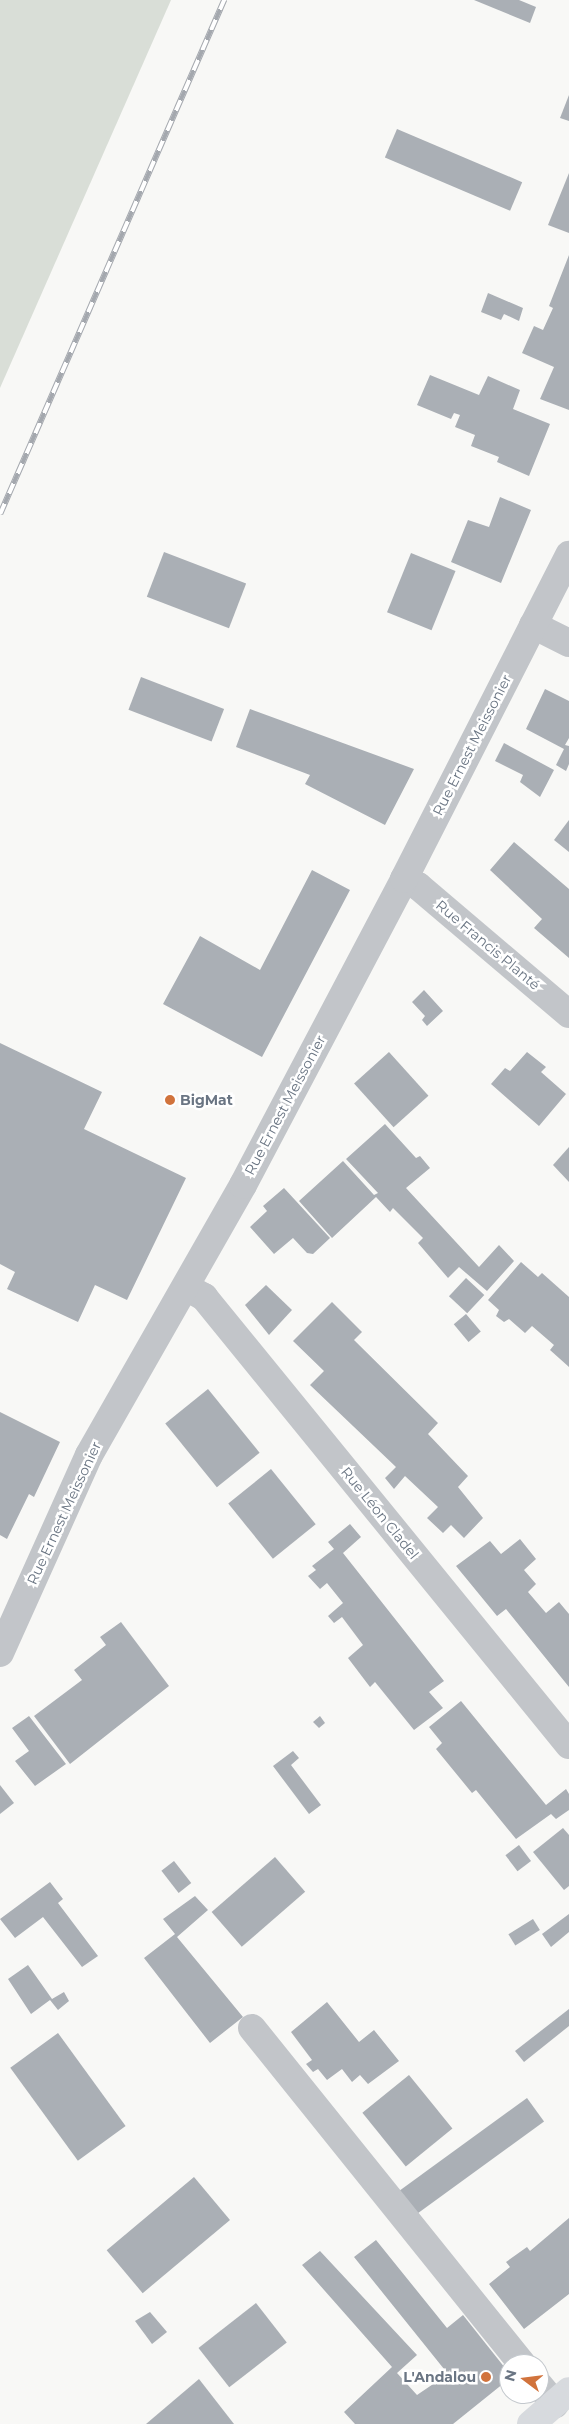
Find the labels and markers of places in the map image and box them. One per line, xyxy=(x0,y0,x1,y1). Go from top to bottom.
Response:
place label: BigMat xyxy=(180,1092,233,1108)
marker: BigMat xyxy=(164,1094,176,1106)
place label: L'Andalou xyxy=(403,2369,476,2385)
marker: L'Andalou xyxy=(480,2371,492,2383)

